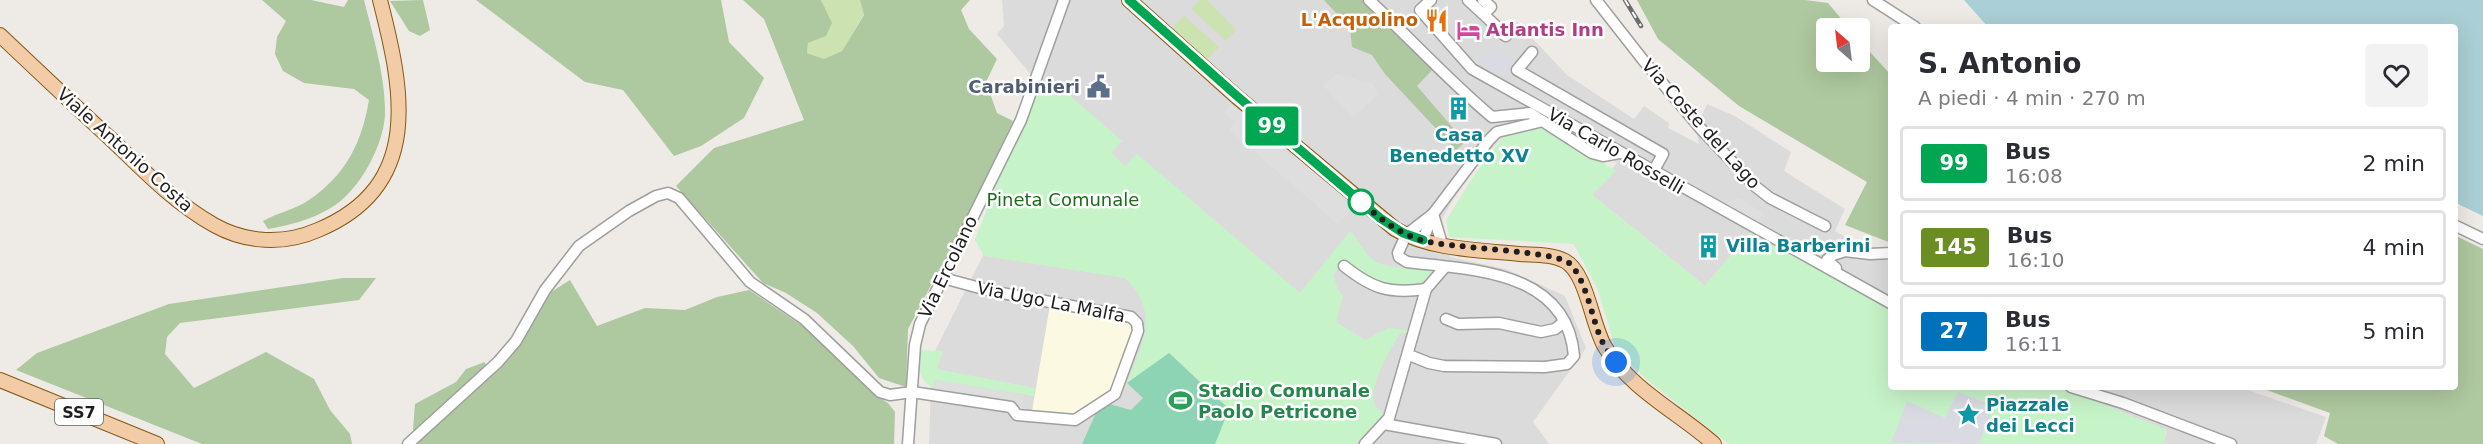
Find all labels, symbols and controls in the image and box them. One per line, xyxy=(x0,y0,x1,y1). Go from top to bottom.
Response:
restaurant icon: L'Acquolino xyxy=(1423,7,1449,33)
place label: L'Acquolino xyxy=(1301,9,1418,30)
hotel icon: Atlantis Inn xyxy=(1455,17,1481,43)
north arrow xyxy=(1816,18,1870,72)
map controls xyxy=(1816,18,1870,72)
place label: Atlantis Inn xyxy=(1486,19,1604,40)
button: heart xyxy=(2365,44,2428,107)
text: S. Antonio xyxy=(1918,47,2082,80)
street label: Via Coste del Lago xyxy=(1638,55,1765,193)
public building icon: Carabinieri xyxy=(1085,74,1111,100)
place label: Carabinieri xyxy=(968,76,1080,97)
street label: Viale Antonio Costa xyxy=(53,83,198,216)
text: A piedi · 4 min · 270 m xyxy=(1918,86,2146,110)
building icon: Casa Benedetto XV xyxy=(1446,96,1472,122)
street label: Via Carlo Rosselli xyxy=(1544,103,1688,198)
line badge: 99 xyxy=(1245,106,1299,146)
text: 99 xyxy=(1257,114,1287,138)
place label: Casa Benedetto XV xyxy=(1389,124,1529,166)
text: Bus xyxy=(2005,139,2051,164)
text: 99 xyxy=(1939,151,1969,175)
text: 2 min xyxy=(2363,151,2425,176)
text: 16:08 xyxy=(2005,164,2063,188)
park label: Pineta Comunale xyxy=(987,189,1139,210)
unlabelled marker xyxy=(1348,189,1374,215)
street label: Via Ercolano xyxy=(914,212,981,321)
text: Bus xyxy=(2007,223,2052,248)
building icon: Villa Barberini xyxy=(1695,233,1721,259)
place label: Villa Barberini xyxy=(1726,235,1870,256)
text: 145 xyxy=(1933,235,1977,259)
text: 4 min xyxy=(2363,235,2425,260)
text: 16:10 xyxy=(2007,248,2064,272)
street label: Via Ugo La Malfa xyxy=(975,277,1127,326)
text: Bus xyxy=(2005,307,2051,332)
text: 27 xyxy=(1939,319,1969,343)
text: 5 min xyxy=(2363,319,2425,344)
text: 16:11 xyxy=(2005,332,2063,356)
your location xyxy=(1601,347,1631,377)
place label: Stadio Comunale Paolo Petricone xyxy=(1198,380,1370,422)
sports icon: Stadio Comunale Paolo Petricone xyxy=(1167,388,1193,414)
place label: Piazzale dei Lecci xyxy=(1986,394,2075,436)
road number: SS7 xyxy=(55,399,103,425)
place icon: Piazzale dei Lecci xyxy=(1955,402,1981,428)

